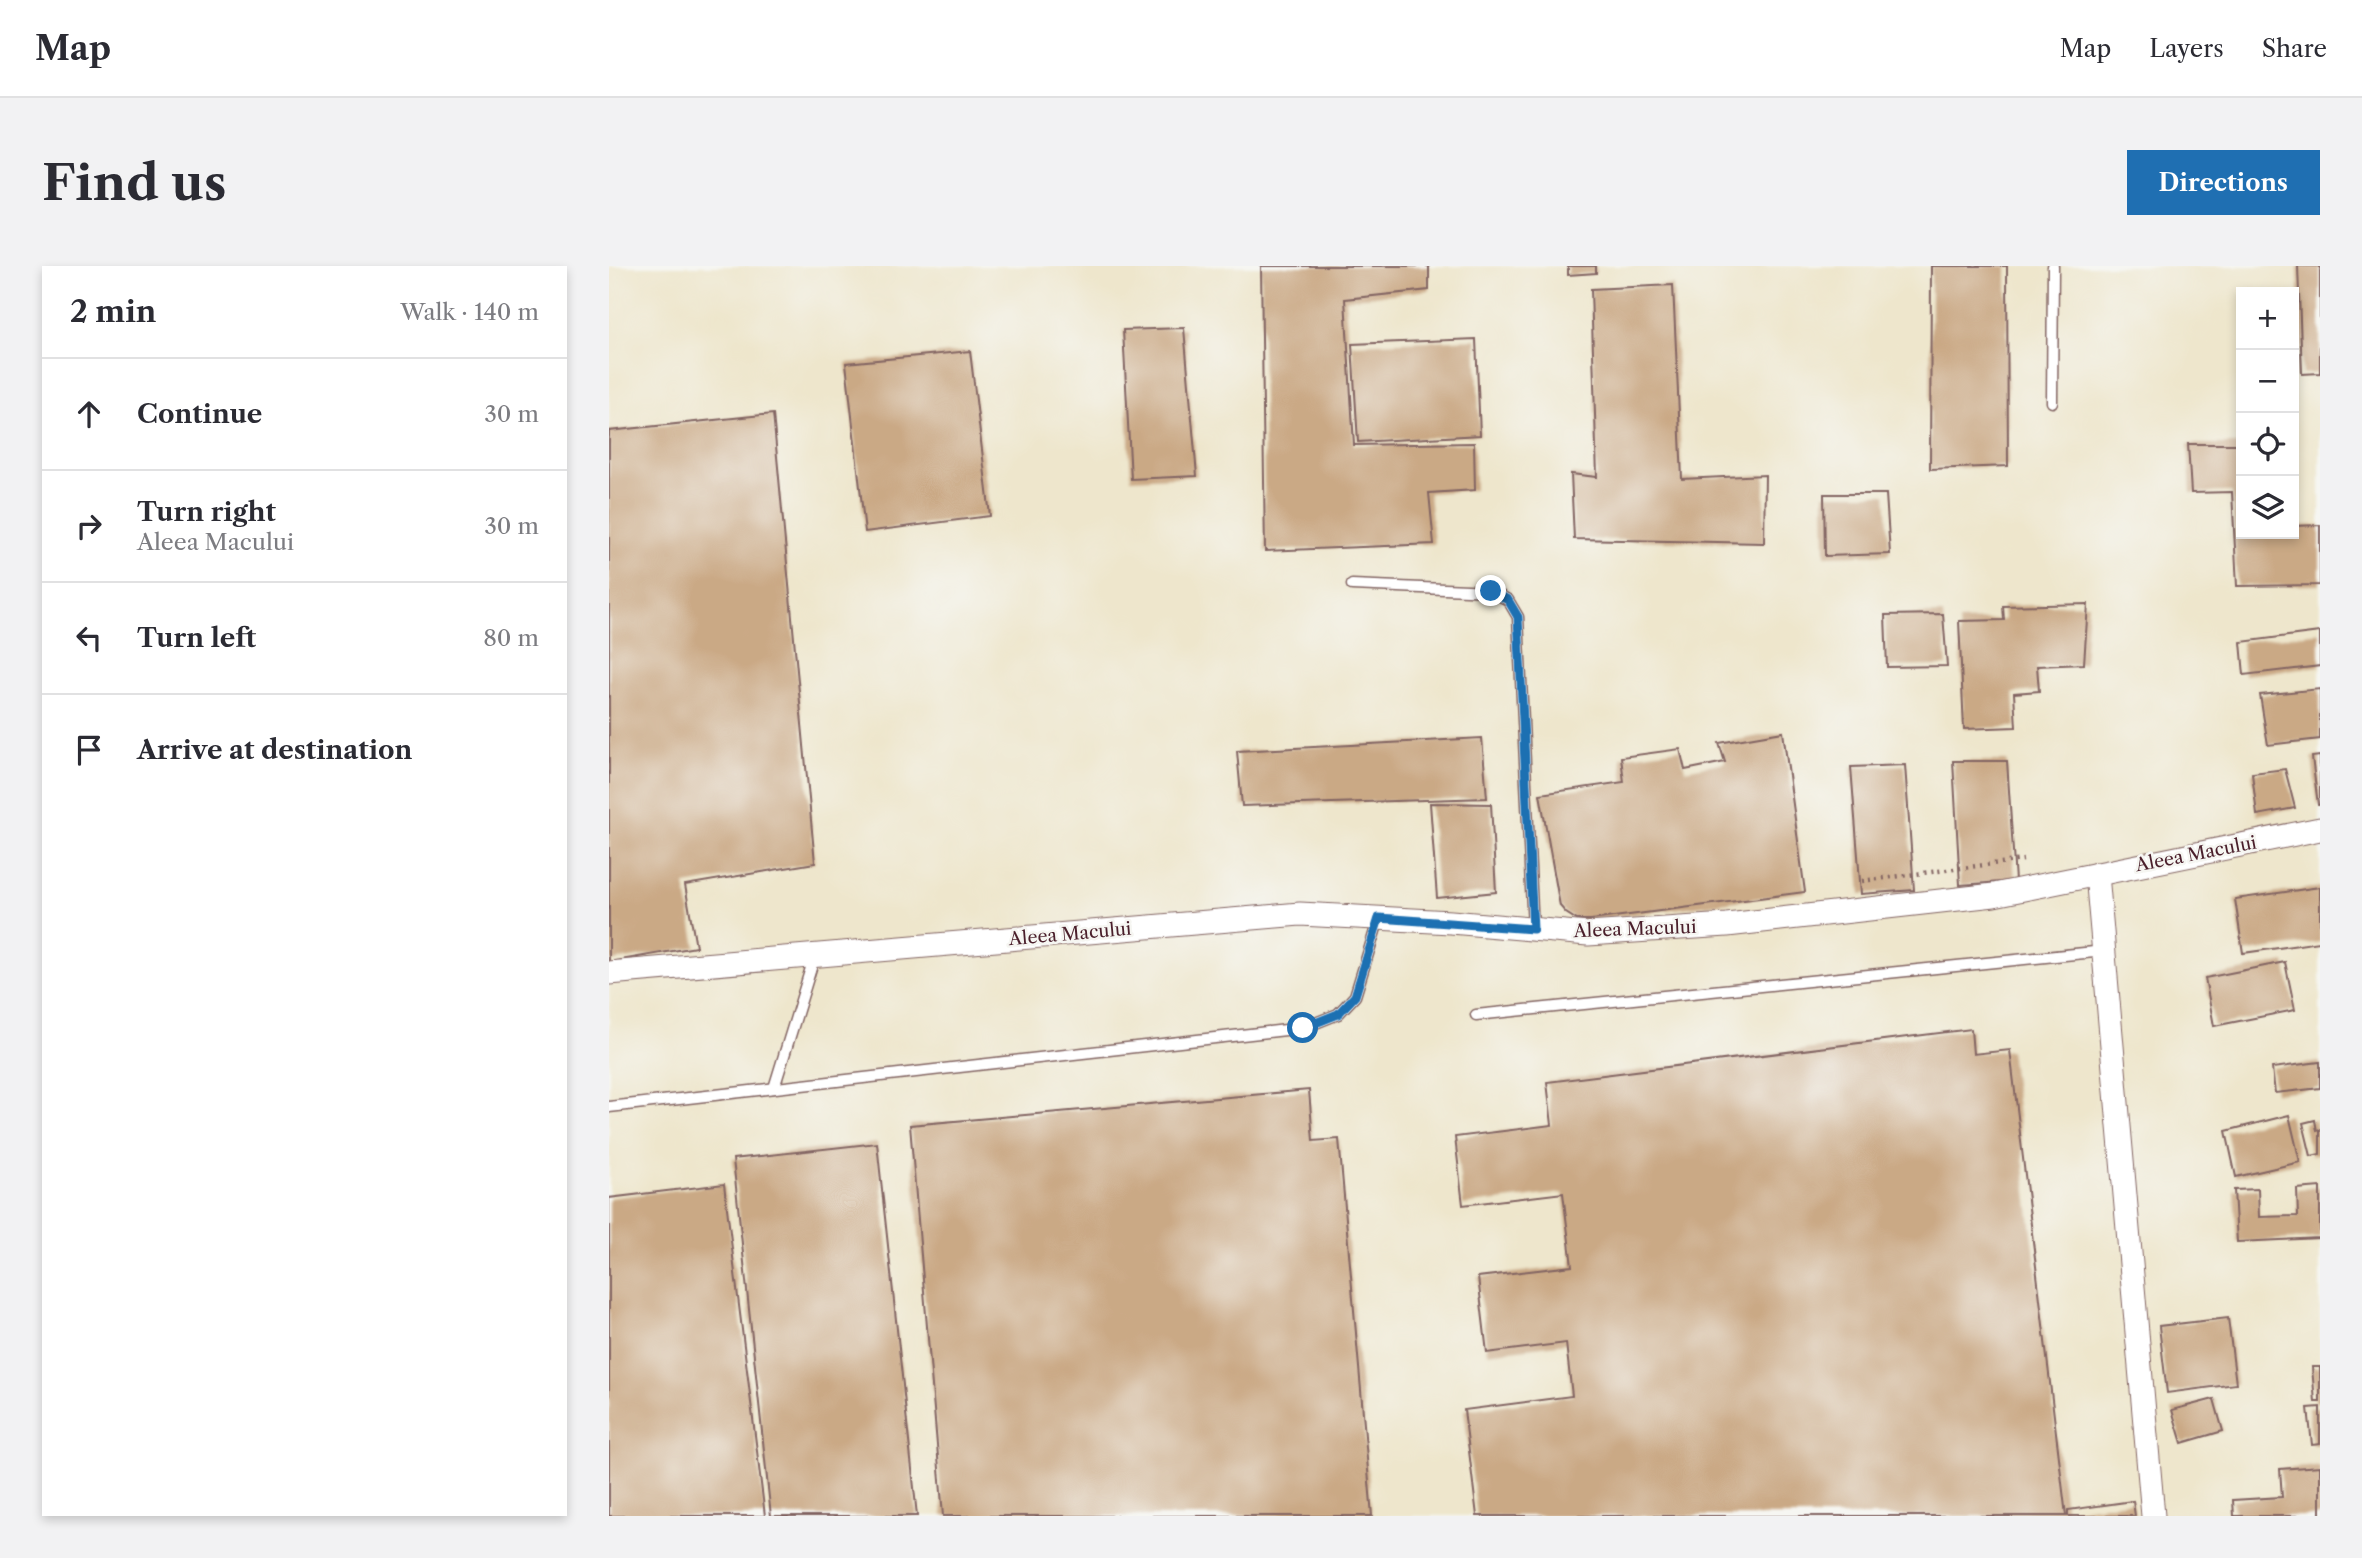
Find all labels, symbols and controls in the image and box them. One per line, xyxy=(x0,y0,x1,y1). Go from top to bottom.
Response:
text: Map xyxy=(35,28,111,69)
text: Map xyxy=(2060,34,2111,63)
text: Layers xyxy=(2149,34,2224,63)
text: Share xyxy=(2262,34,2327,63)
button: Directions xyxy=(2127,150,2320,215)
text: Find us xyxy=(42,152,226,213)
map controls xyxy=(2236,287,2299,539)
button: + xyxy=(2236,287,2299,350)
text: 2 min xyxy=(70,293,156,330)
text: Walk · 140 m xyxy=(400,298,539,326)
button: − xyxy=(2236,350,2299,413)
icon: ahead xyxy=(70,395,108,433)
text: Continue xyxy=(137,398,262,430)
text: 30 m xyxy=(484,400,539,428)
button: locate xyxy=(2236,413,2299,476)
button: layers xyxy=(2236,476,2299,539)
text: Turn right xyxy=(137,496,276,528)
icon: right xyxy=(70,507,108,545)
text: 30 m xyxy=(484,512,539,540)
text: Aleea Macului xyxy=(137,528,294,556)
route end xyxy=(1475,575,1506,606)
icon: left xyxy=(70,619,108,657)
text: Turn left xyxy=(137,622,256,654)
text: 80 m xyxy=(483,624,539,652)
icon: arrive xyxy=(70,731,108,769)
text: Arrive at destination xyxy=(137,734,412,766)
street label: Aleea Macului xyxy=(2133,831,2259,877)
street label: Aleea Macului xyxy=(1572,916,1697,942)
street label: Aleea Macului xyxy=(1007,918,1133,950)
route start xyxy=(1287,1012,1318,1043)

